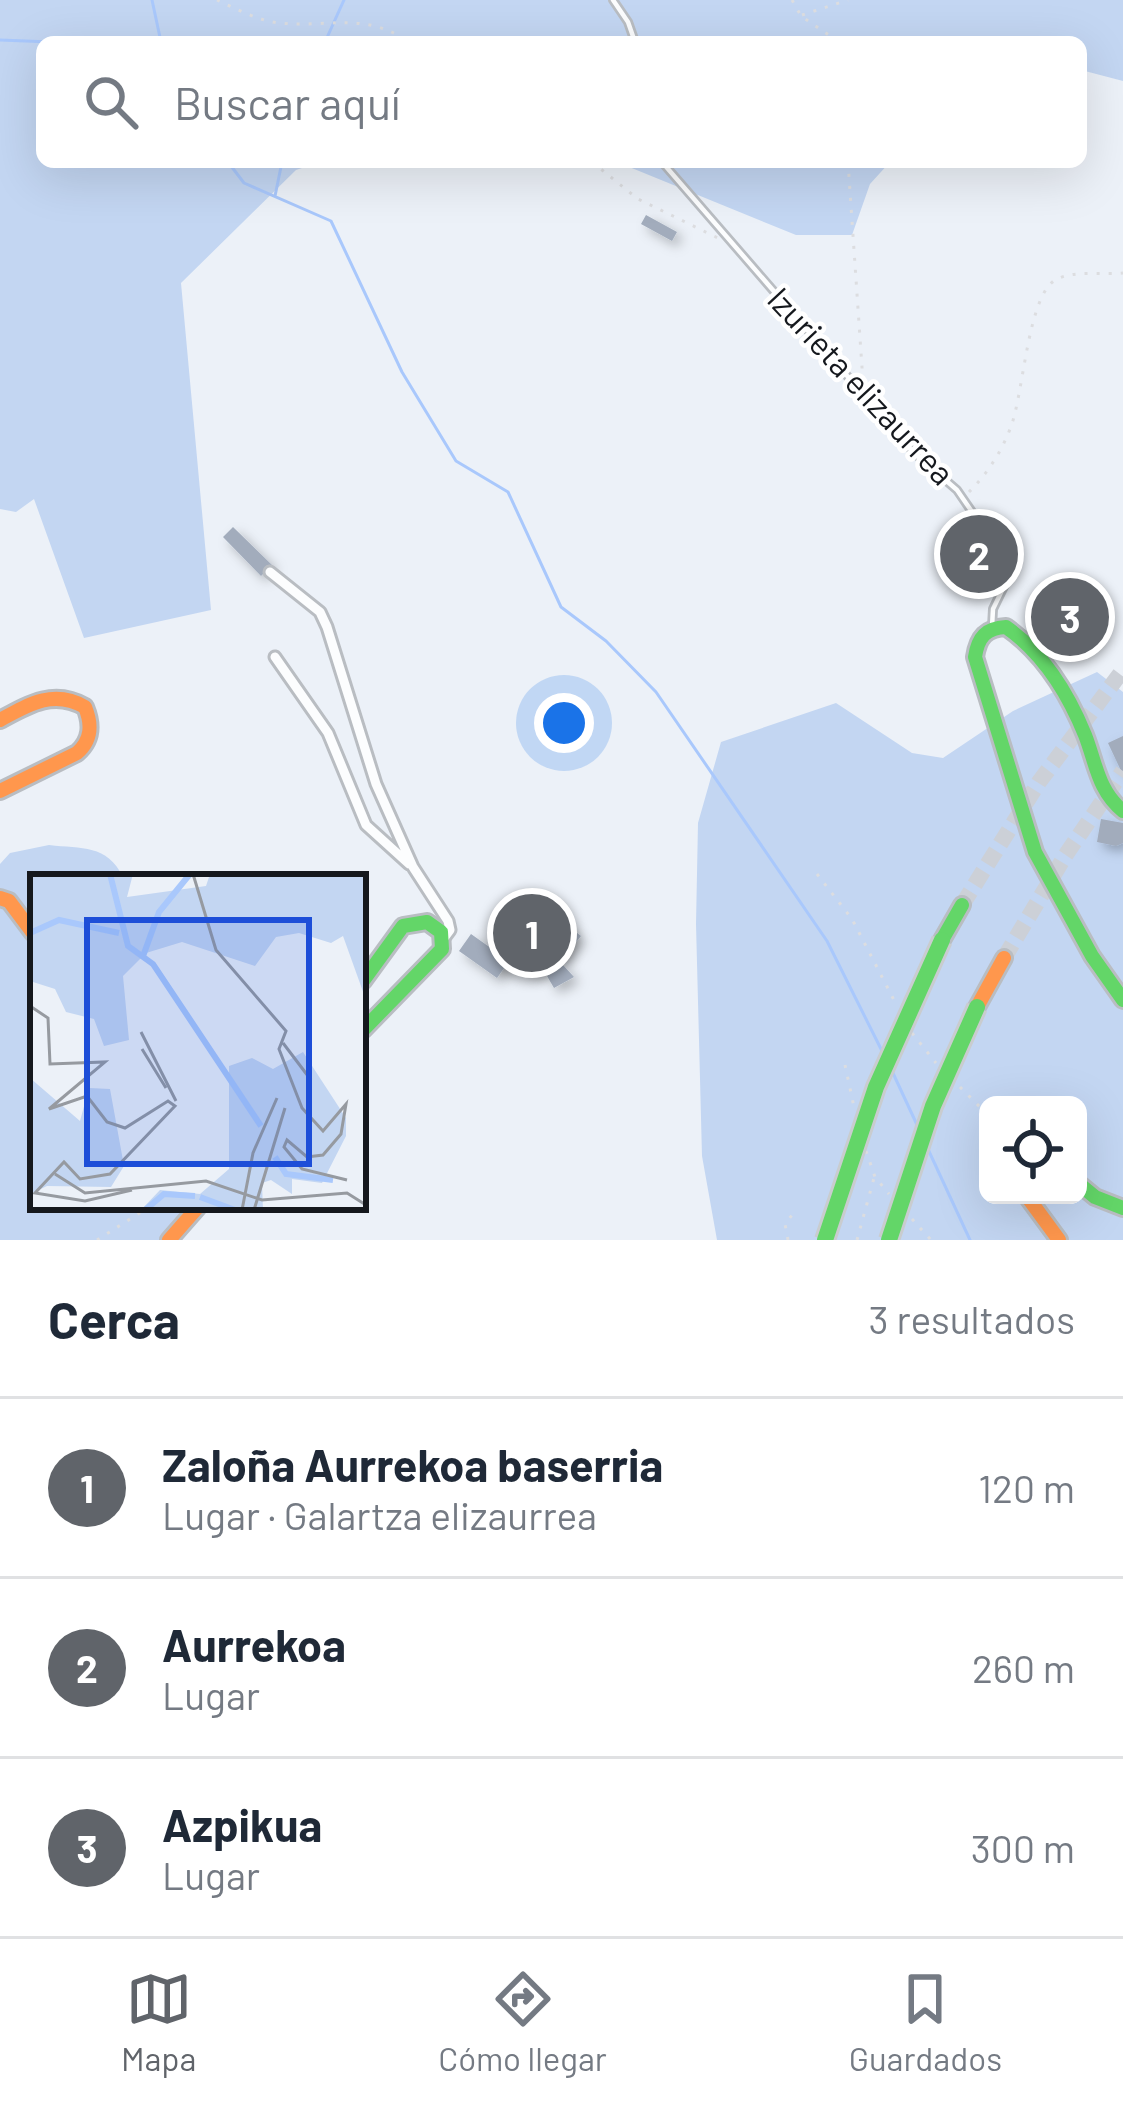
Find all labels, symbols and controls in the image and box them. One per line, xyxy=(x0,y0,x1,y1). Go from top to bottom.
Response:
search box xyxy=(36,36,1087,168)
icon: search xyxy=(78,69,144,135)
text: Buscar aquí xyxy=(174,75,401,129)
street label: Izurieta elizaurrea xyxy=(760,278,963,492)
pin: 2 xyxy=(940,509,1018,599)
pin: 3 xyxy=(1031,572,1109,662)
your location xyxy=(534,693,594,753)
inset map xyxy=(30,874,366,1210)
pin: 1 xyxy=(493,888,571,978)
map controls xyxy=(979,1096,1087,1204)
button: locate xyxy=(979,1096,1087,1204)
text: Cerca xyxy=(48,1288,180,1349)
text: 3 resultados xyxy=(869,1295,1075,1342)
text: Zaloña Aurrekoa baserria xyxy=(162,1437,663,1491)
text: 1 xyxy=(80,1464,94,1511)
text: 120 m xyxy=(978,1464,1075,1511)
text: Lugar · Galartza elizaurrea xyxy=(162,1491,597,1538)
text: Aurrekoa xyxy=(162,1617,346,1671)
text: 2 xyxy=(76,1644,98,1691)
text: 260 m xyxy=(972,1644,1075,1691)
text: Lugar xyxy=(162,1671,260,1718)
text: Azpikua xyxy=(162,1797,322,1851)
text: 3 xyxy=(76,1824,98,1871)
text: 300 m xyxy=(971,1824,1075,1871)
text: Lugar xyxy=(162,1851,260,1898)
tab: Mapa xyxy=(121,1966,196,2078)
tab: Cómo llegar xyxy=(438,1966,607,2078)
tab: Guardados xyxy=(849,1966,1002,2078)

